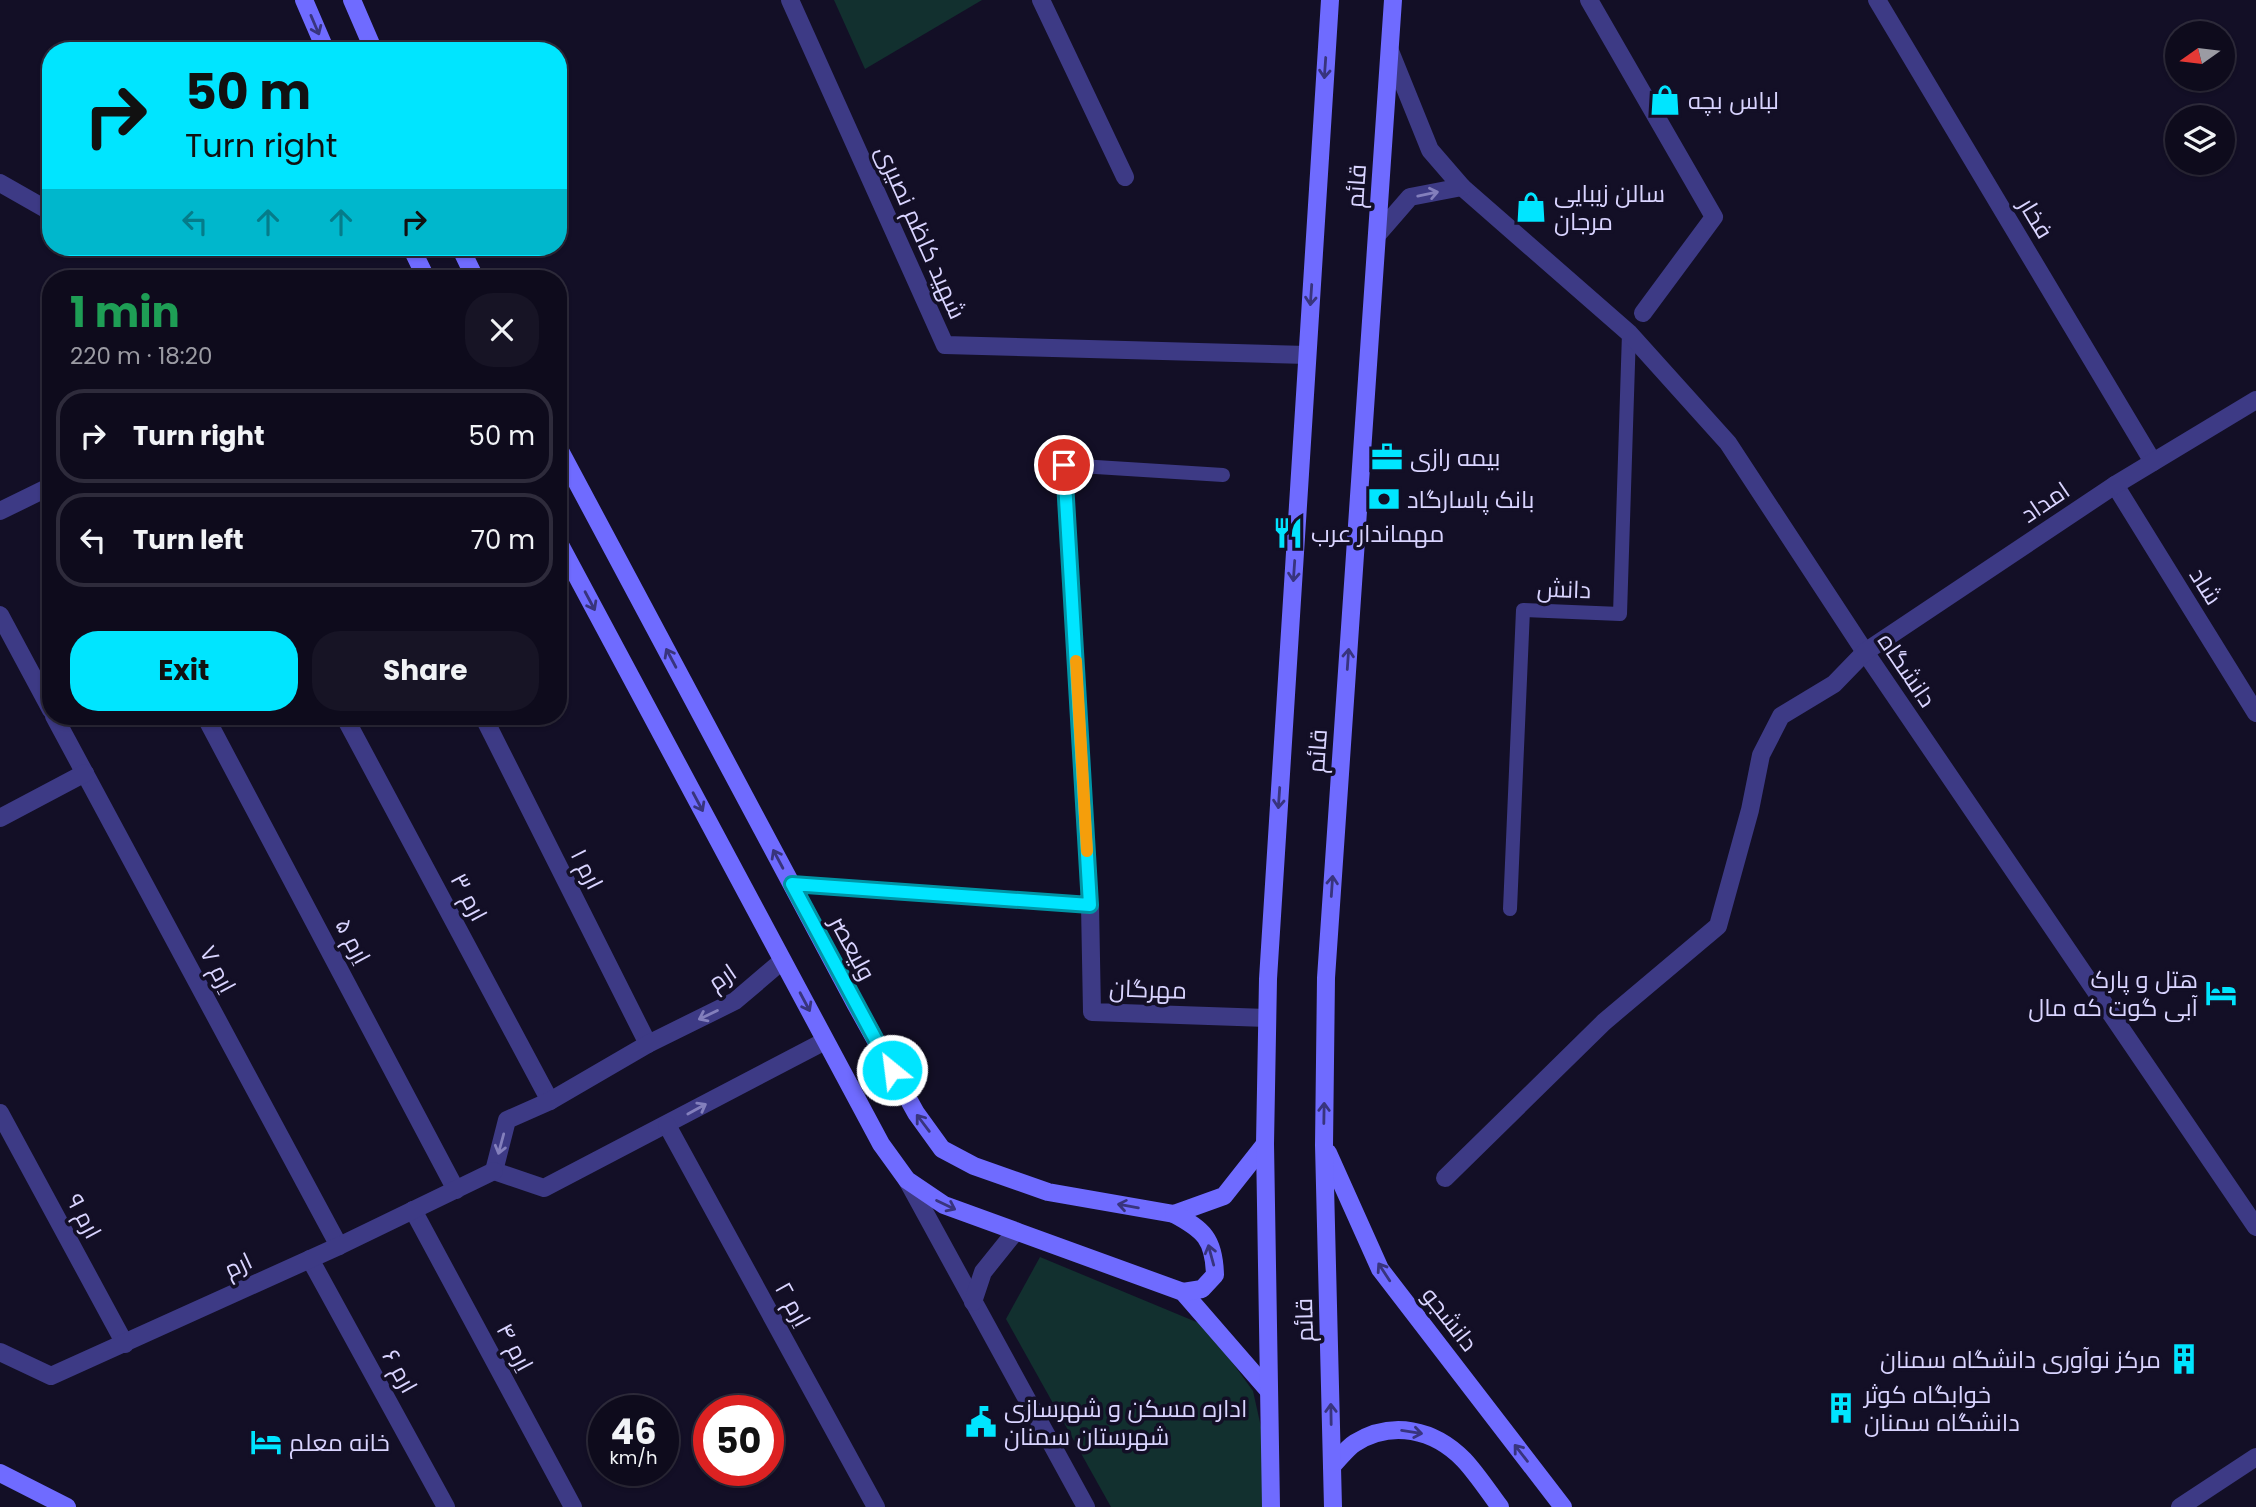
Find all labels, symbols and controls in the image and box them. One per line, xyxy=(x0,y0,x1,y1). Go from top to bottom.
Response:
one-way arrow xyxy=(309,14,322,36)
north arrow xyxy=(2165,21,2235,91)
map controls xyxy=(2165,21,2235,175)
one-way arrow xyxy=(1319,56,1332,79)
text: 50 m xyxy=(185,58,311,126)
icon: right xyxy=(70,70,161,161)
shop icon: لباس بچه xyxy=(1648,83,1682,117)
place label: لباس بچه xyxy=(1688,84,1779,117)
button: layers xyxy=(2165,105,2235,175)
text: Turn right xyxy=(185,123,337,168)
street label: شهید کاظم نصیری xyxy=(868,140,974,324)
street label: قائم xyxy=(1338,163,1374,209)
place label: سالن زیبایی مرجان xyxy=(1554,177,1665,238)
one-way arrow xyxy=(1416,186,1439,200)
shop icon: سالن زیبایی مرجان xyxy=(1514,190,1548,224)
street label: فخار xyxy=(2010,190,2061,245)
icon: left xyxy=(176,203,214,241)
icon: ahead xyxy=(249,203,287,241)
icon: ahead xyxy=(322,203,360,241)
icon: right xyxy=(395,203,433,241)
text: 1 min xyxy=(70,283,180,342)
one-way arrow xyxy=(1304,283,1317,306)
button: close xyxy=(465,293,539,367)
text: 220 m · 18:20 xyxy=(70,340,212,372)
icon: right xyxy=(74,417,112,455)
text: Turn right xyxy=(133,418,265,454)
text: 50 m xyxy=(469,418,535,454)
pin xyxy=(1034,435,1094,495)
office icon: بیمه رازی xyxy=(1370,440,1404,474)
place label: بیمه رازی xyxy=(1410,441,1501,474)
icon: arrive xyxy=(1045,446,1083,484)
street label: امداد xyxy=(2014,474,2076,530)
bank icon: بانک پاسارگاد xyxy=(1367,482,1401,516)
place label: بانک پاسارگاد xyxy=(1407,483,1535,516)
restaurant icon: مهماندار عرب xyxy=(1271,516,1305,550)
place label: مهماندار عرب xyxy=(1311,517,1444,550)
icon: left xyxy=(74,521,112,559)
text: Turn left xyxy=(133,522,244,558)
text: 70 m xyxy=(471,522,535,558)
one-way arrow xyxy=(1287,559,1300,582)
street label: شاد xyxy=(2182,561,2230,611)
street label: دانش xyxy=(1536,572,1592,606)
one-way arrow xyxy=(584,590,598,611)
street label: دانشگاه xyxy=(1870,626,1944,714)
button: Exit xyxy=(70,631,298,711)
button: Share xyxy=(312,631,539,711)
one-way arrow xyxy=(1342,648,1355,671)
one-way arrow xyxy=(664,649,678,669)
street label: قائم xyxy=(1299,728,1335,774)
one-way arrow xyxy=(1273,786,1286,809)
one-way arrow xyxy=(691,791,705,811)
street label: ارم ۱ xyxy=(563,843,611,895)
one-way arrow xyxy=(771,849,785,870)
street label: ارم ۳ xyxy=(443,867,495,927)
one-way arrow xyxy=(1326,875,1339,898)
street label: ولیعصر xyxy=(821,908,884,986)
street label: اِرم ۵ xyxy=(327,912,379,970)
street label: اِرم ۷ xyxy=(192,940,244,998)
street label: ارم xyxy=(701,956,743,998)
place label: هتل و پارک آبی گوت که مال xyxy=(2028,963,2199,1024)
street label: مهرگان xyxy=(1109,971,1187,1007)
hotel icon: هتل و پارک آبی گوت که مال xyxy=(2204,976,2238,1010)
one-way arrow xyxy=(798,991,812,1012)
one-way arrow xyxy=(698,1008,719,1022)
position arrow xyxy=(855,1033,929,1107)
one-way arrow xyxy=(686,1102,706,1116)
one-way arrow xyxy=(1318,1102,1331,1125)
one-way arrow xyxy=(916,1114,931,1133)
one-way arrow xyxy=(494,1133,507,1155)
street label: ارم ۹ xyxy=(58,1188,110,1244)
one-way arrow xyxy=(935,1198,956,1212)
one-way arrow xyxy=(1117,1199,1140,1212)
street label: ارم xyxy=(218,1244,258,1286)
one-way arrow xyxy=(1204,1244,1217,1266)
one-way arrow xyxy=(1376,1263,1391,1282)
street label: اِرم ۲ xyxy=(767,1276,819,1332)
street label: دانشجو xyxy=(1414,1280,1486,1358)
street label: قائم xyxy=(1287,1298,1321,1342)
street label: اِرم ۴ xyxy=(489,1317,541,1377)
building icon: مرکز نوآوری دانشگاه سمنان xyxy=(2167,1342,2201,1376)
street label: ارم ۶ xyxy=(374,1343,426,1399)
place label: مرکز نوآوری دانشگاه سمنان xyxy=(1880,1343,2161,1376)
place label: خوابگاه کوثر دانشگاه سمنان xyxy=(1862,1378,2020,1439)
building icon: خوابگاه کوثر دانشگاه سمنان xyxy=(1824,1391,1858,1425)
place label: اداره مسکن و شهرسازی شهرستان سمنان xyxy=(1004,1392,1247,1453)
speed limit sign: 50 xyxy=(693,1395,784,1486)
one-way arrow xyxy=(1324,1403,1338,1426)
public building icon: اداره مسکن و شهرسازی شهرستان سمنان xyxy=(964,1405,998,1439)
text: 46 xyxy=(611,1407,657,1456)
hotel icon: خانه معلم xyxy=(249,1425,283,1459)
place label: خانه معلم xyxy=(289,1426,390,1459)
one-way arrow xyxy=(1400,1426,1423,1439)
one-way arrow xyxy=(1514,1444,1529,1463)
text: km/h xyxy=(610,1445,657,1470)

